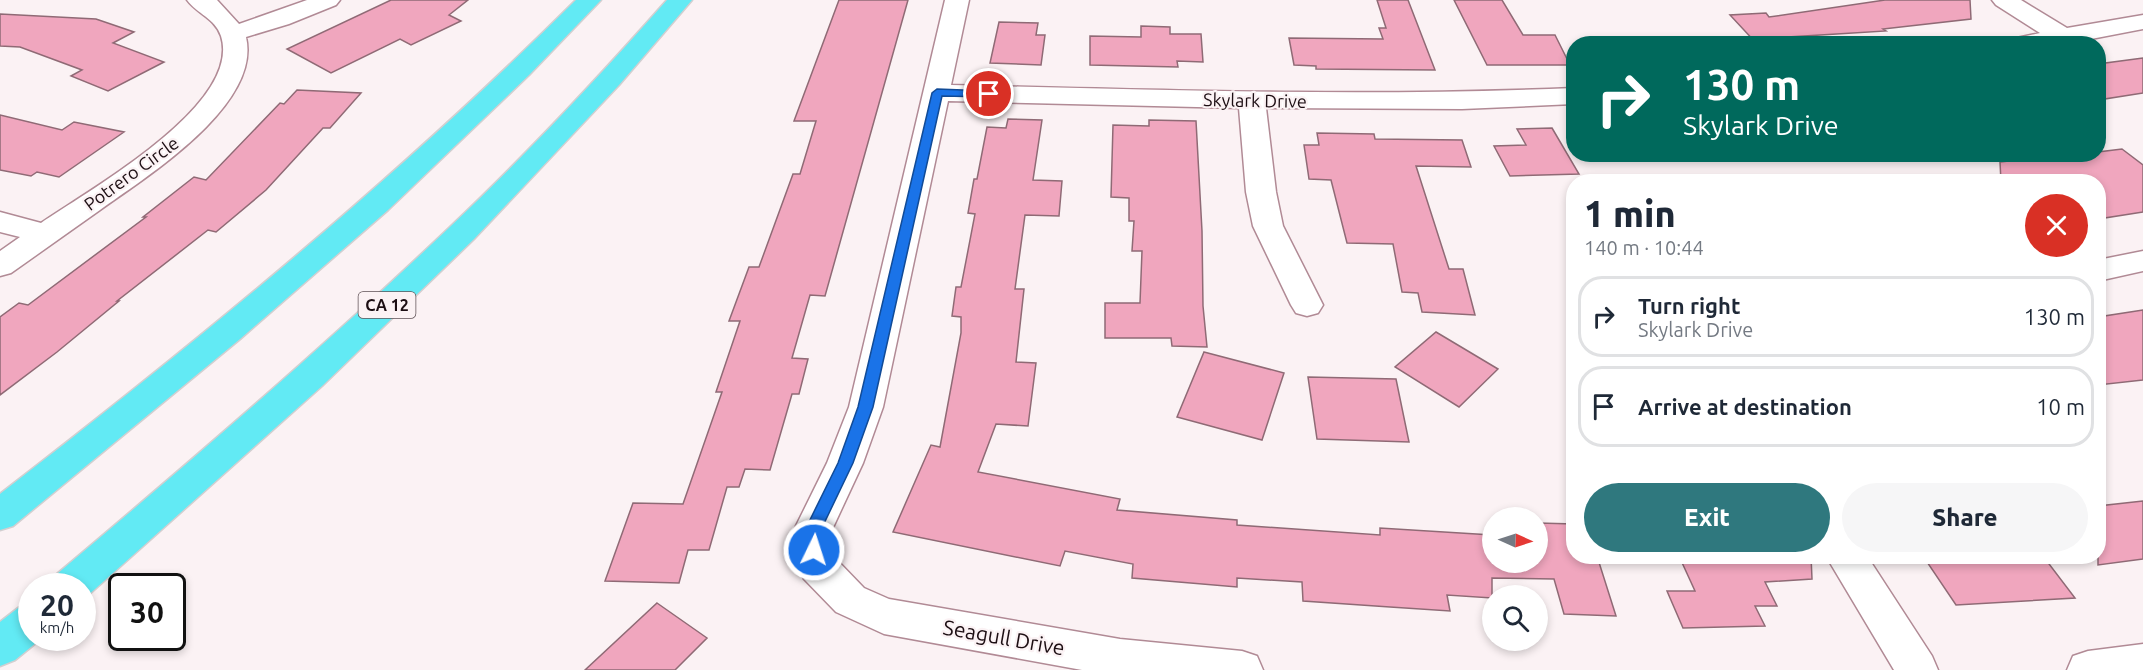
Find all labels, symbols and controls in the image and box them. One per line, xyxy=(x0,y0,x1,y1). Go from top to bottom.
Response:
icon: right xyxy=(1584,60,1662,138)
text: 130 m xyxy=(1683,61,1800,108)
pin xyxy=(963,68,1014,119)
icon: arrive xyxy=(972,77,1005,110)
street label: Skylark Drive xyxy=(1203,89,1307,111)
text: Skylark Drive xyxy=(1683,110,1839,140)
street label: Potrero Circle xyxy=(80,132,182,214)
text: 1 min xyxy=(1584,193,1676,234)
button: close xyxy=(2025,194,2088,257)
text: 140 m · 10:44 xyxy=(1584,236,1704,259)
road number: CA 12 xyxy=(358,292,416,318)
text: Turn right xyxy=(1638,293,1740,318)
icon: right xyxy=(1587,300,1620,333)
text: 130 m xyxy=(2024,304,2085,329)
text: Skylark Drive xyxy=(1638,318,1753,341)
icon: arrive xyxy=(1587,390,1620,423)
text: Arrive at destination xyxy=(1638,394,1852,419)
text: 10 m xyxy=(2036,394,2085,419)
button: Exit xyxy=(1584,483,1830,552)
button: Share xyxy=(1842,483,2088,552)
north arrow xyxy=(1482,507,1548,573)
map controls xyxy=(1482,507,1548,651)
position arrow xyxy=(782,518,846,582)
speed limit sign: 30 xyxy=(108,573,186,651)
button: search xyxy=(1482,585,1548,651)
text: 20 xyxy=(40,588,74,622)
street label: Seagull Drive xyxy=(941,615,1067,659)
text: km/h xyxy=(40,619,74,636)

